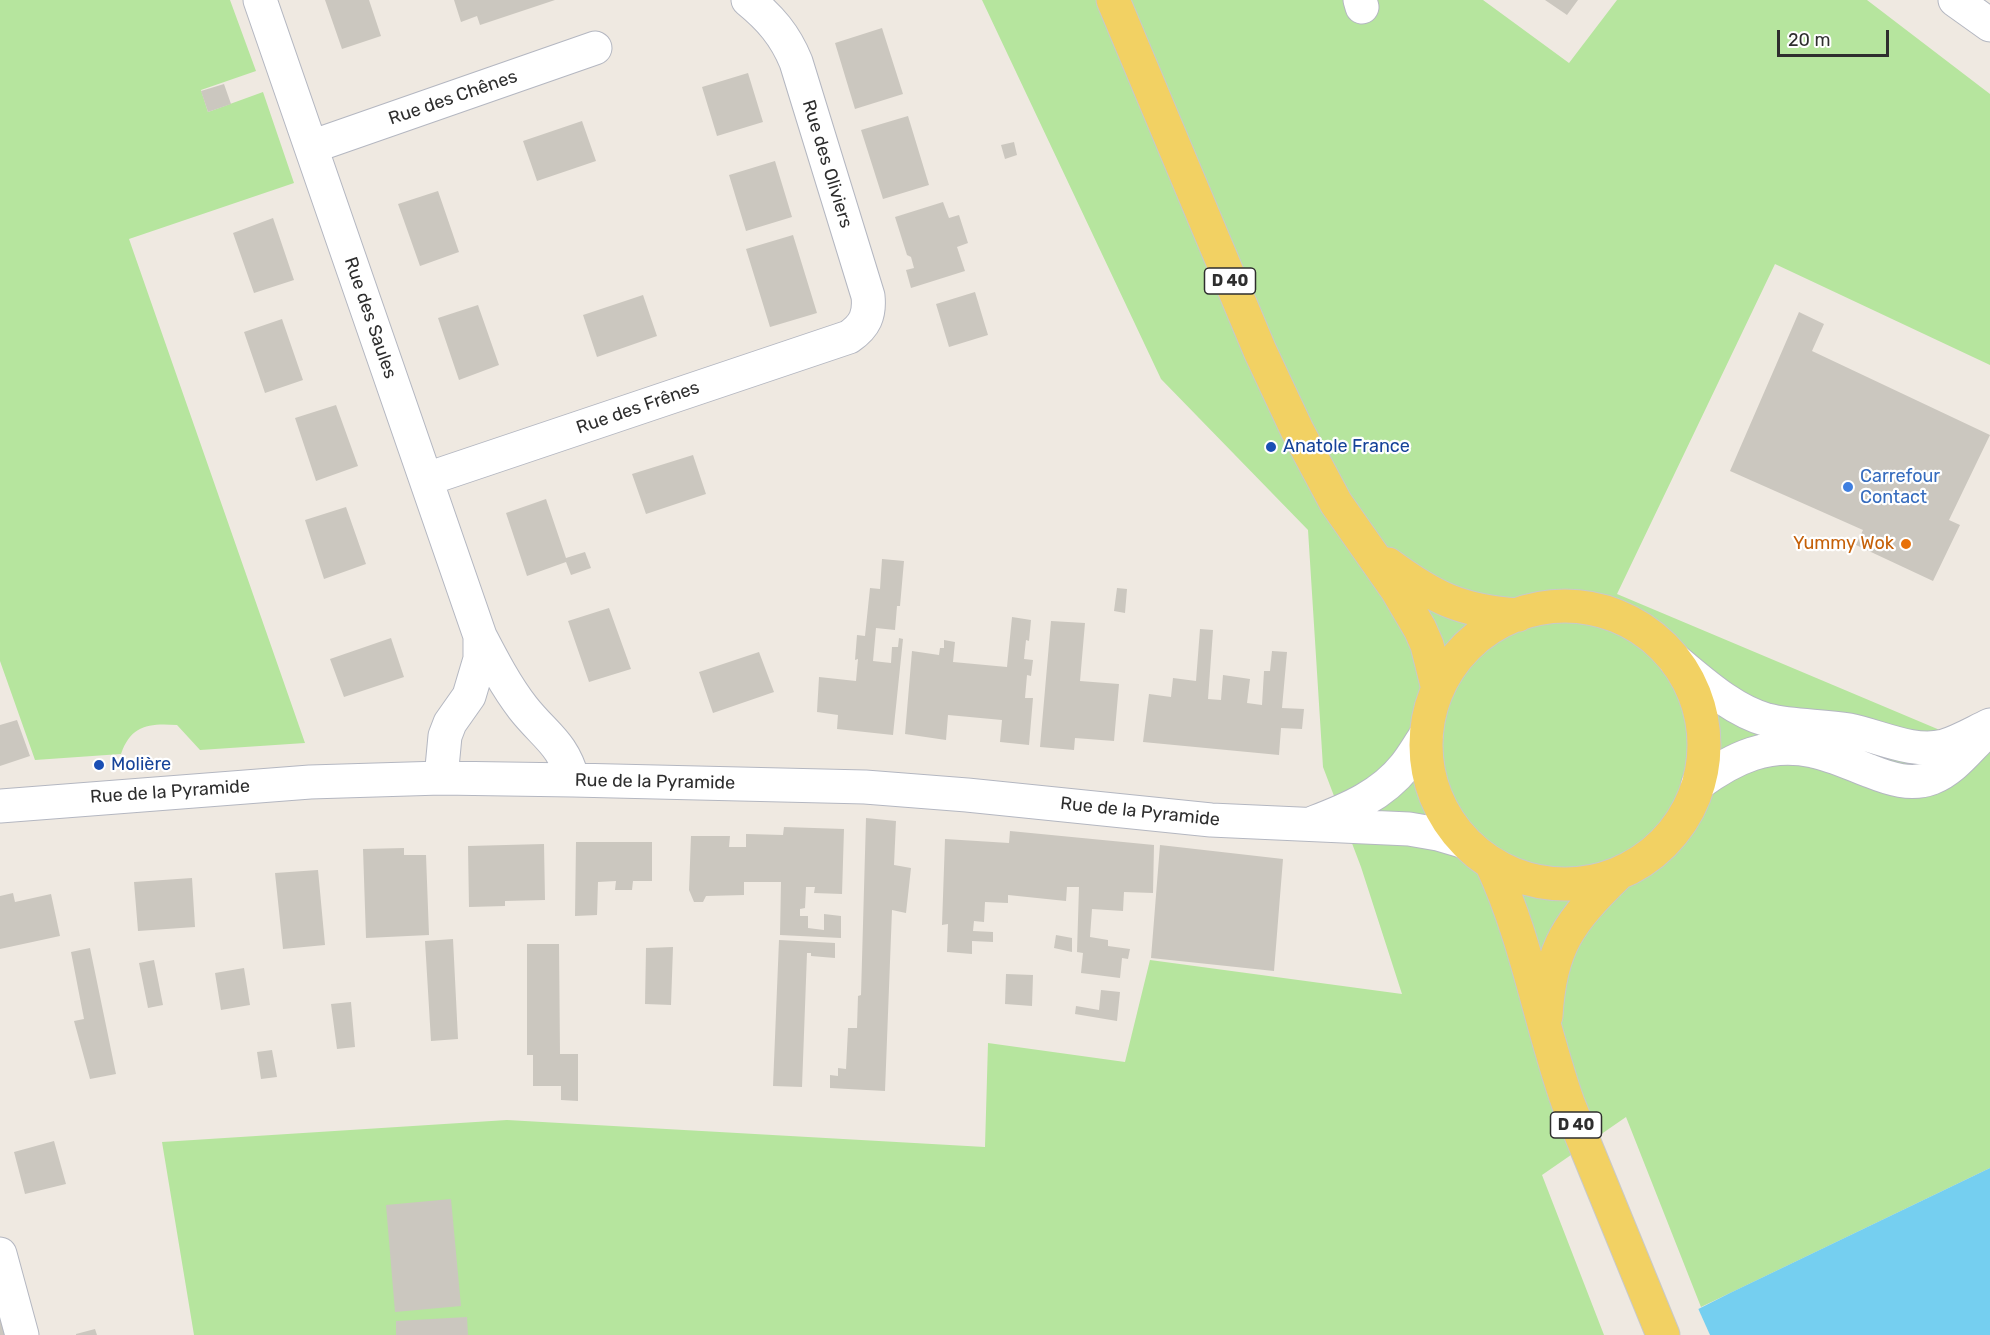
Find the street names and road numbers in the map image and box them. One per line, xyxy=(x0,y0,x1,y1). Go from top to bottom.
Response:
street label: Rue des Chênes xyxy=(386,66,520,130)
street label: Rue des Oliviers xyxy=(797,97,857,231)
street label: Rue des Saules xyxy=(339,254,401,382)
road number: D 40 xyxy=(1204,268,1256,294)
street label: Rue des Frênes xyxy=(574,377,702,439)
street label: Rue de la Pyramide xyxy=(575,770,735,794)
street label: Rue de la Pyramide xyxy=(89,776,251,808)
street label: Rue de la Pyramide xyxy=(1059,793,1221,831)
road number: D 40 xyxy=(1550,1112,1602,1138)

